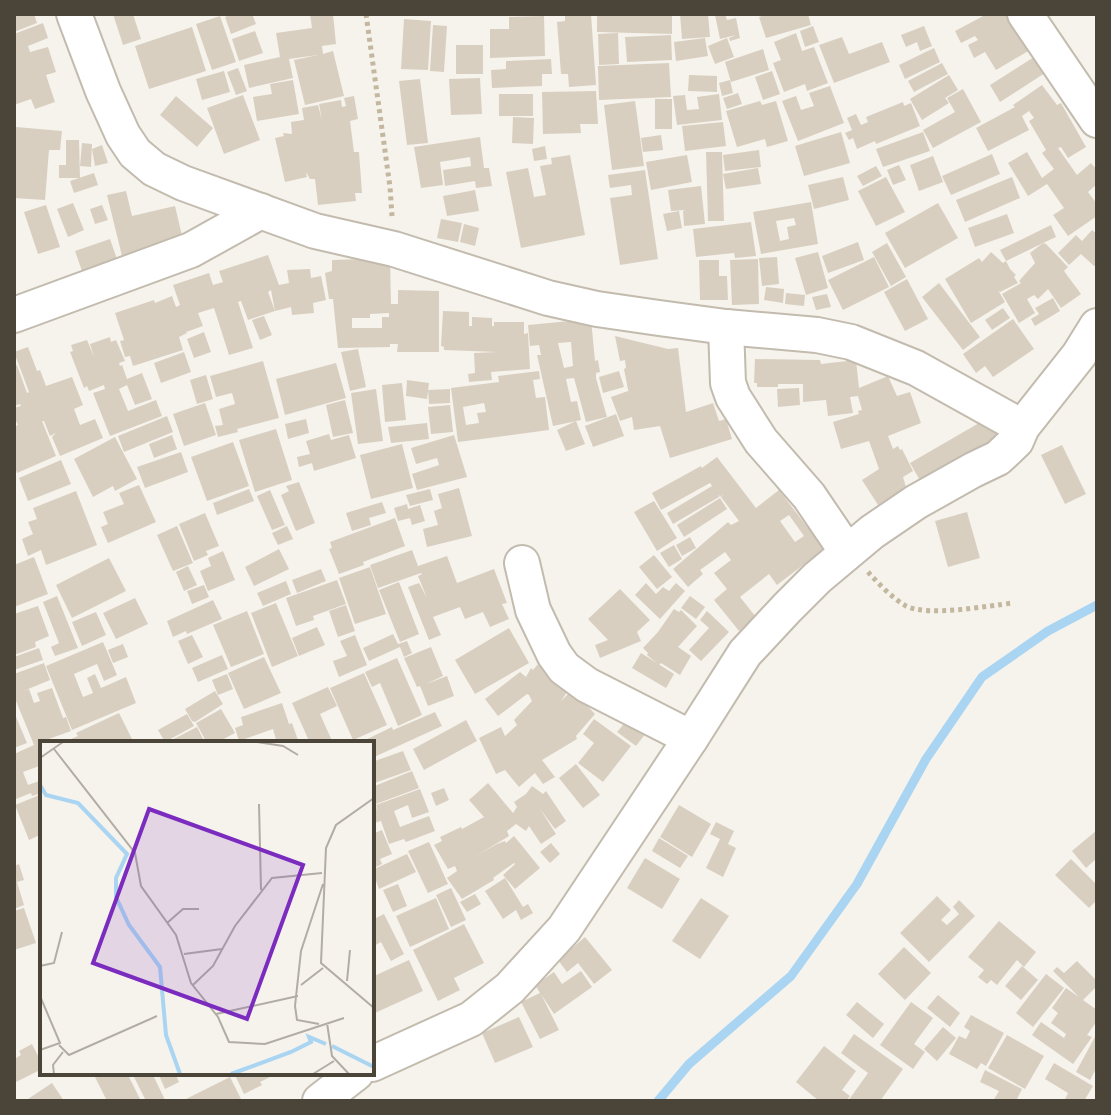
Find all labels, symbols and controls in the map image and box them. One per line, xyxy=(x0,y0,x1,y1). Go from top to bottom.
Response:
inset map xyxy=(40,741,374,1075)

